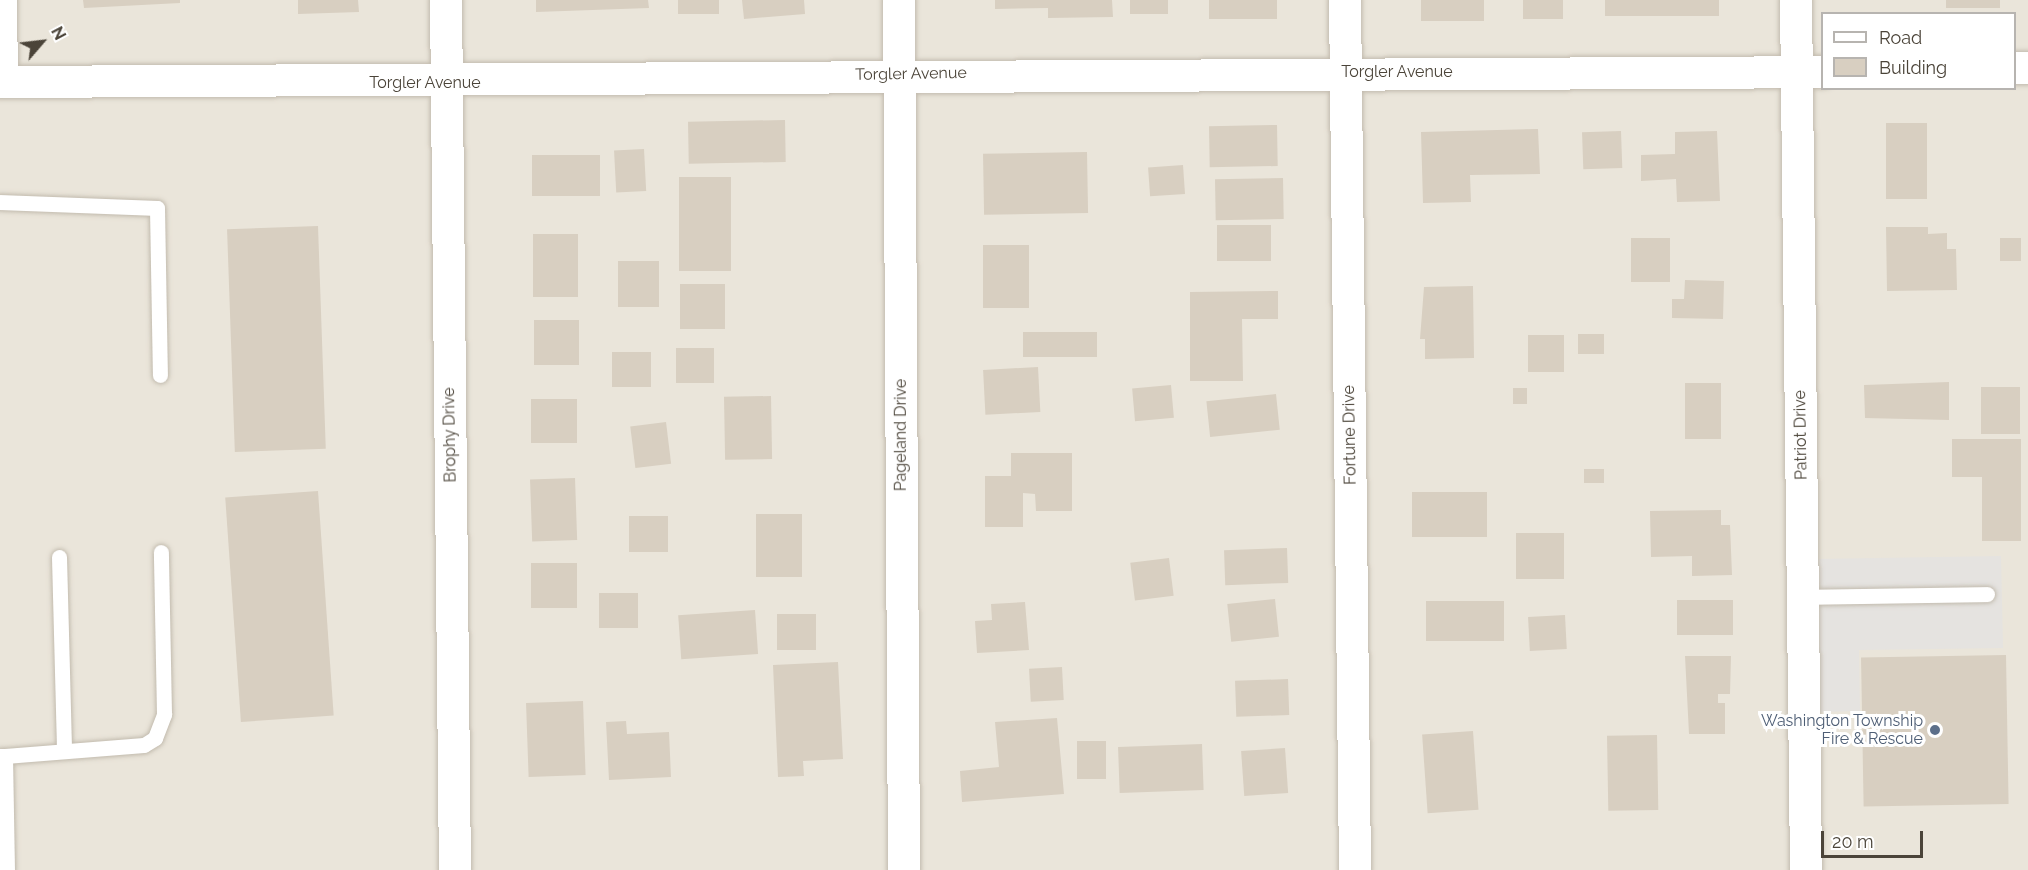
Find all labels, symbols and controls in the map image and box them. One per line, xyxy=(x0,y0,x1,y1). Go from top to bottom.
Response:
north arrow xyxy=(12,12,72,72)
legend xyxy=(1821,12,2016,90)
text: N xyxy=(47,23,70,43)
text: Road xyxy=(1879,27,1922,48)
text: Building xyxy=(1879,57,1947,78)
street label: Torgler Avenue xyxy=(1341,62,1453,82)
street label: Torgler Avenue xyxy=(855,63,967,85)
street label: Torgler Avenue xyxy=(369,73,481,93)
street label: Pageland Drive xyxy=(891,379,911,491)
street label: Fortune Drive xyxy=(1340,385,1360,485)
street label: Brophy Drive xyxy=(440,387,460,483)
street label: Patriot Drive xyxy=(1791,390,1811,480)
place label: Washington Township Fire & Rescue xyxy=(1761,711,1923,749)
marker: Washington Township Fire & Rescue xyxy=(1928,723,1942,737)
scale bar xyxy=(1824,819,1926,857)
text: 20 m xyxy=(1832,831,1874,852)

